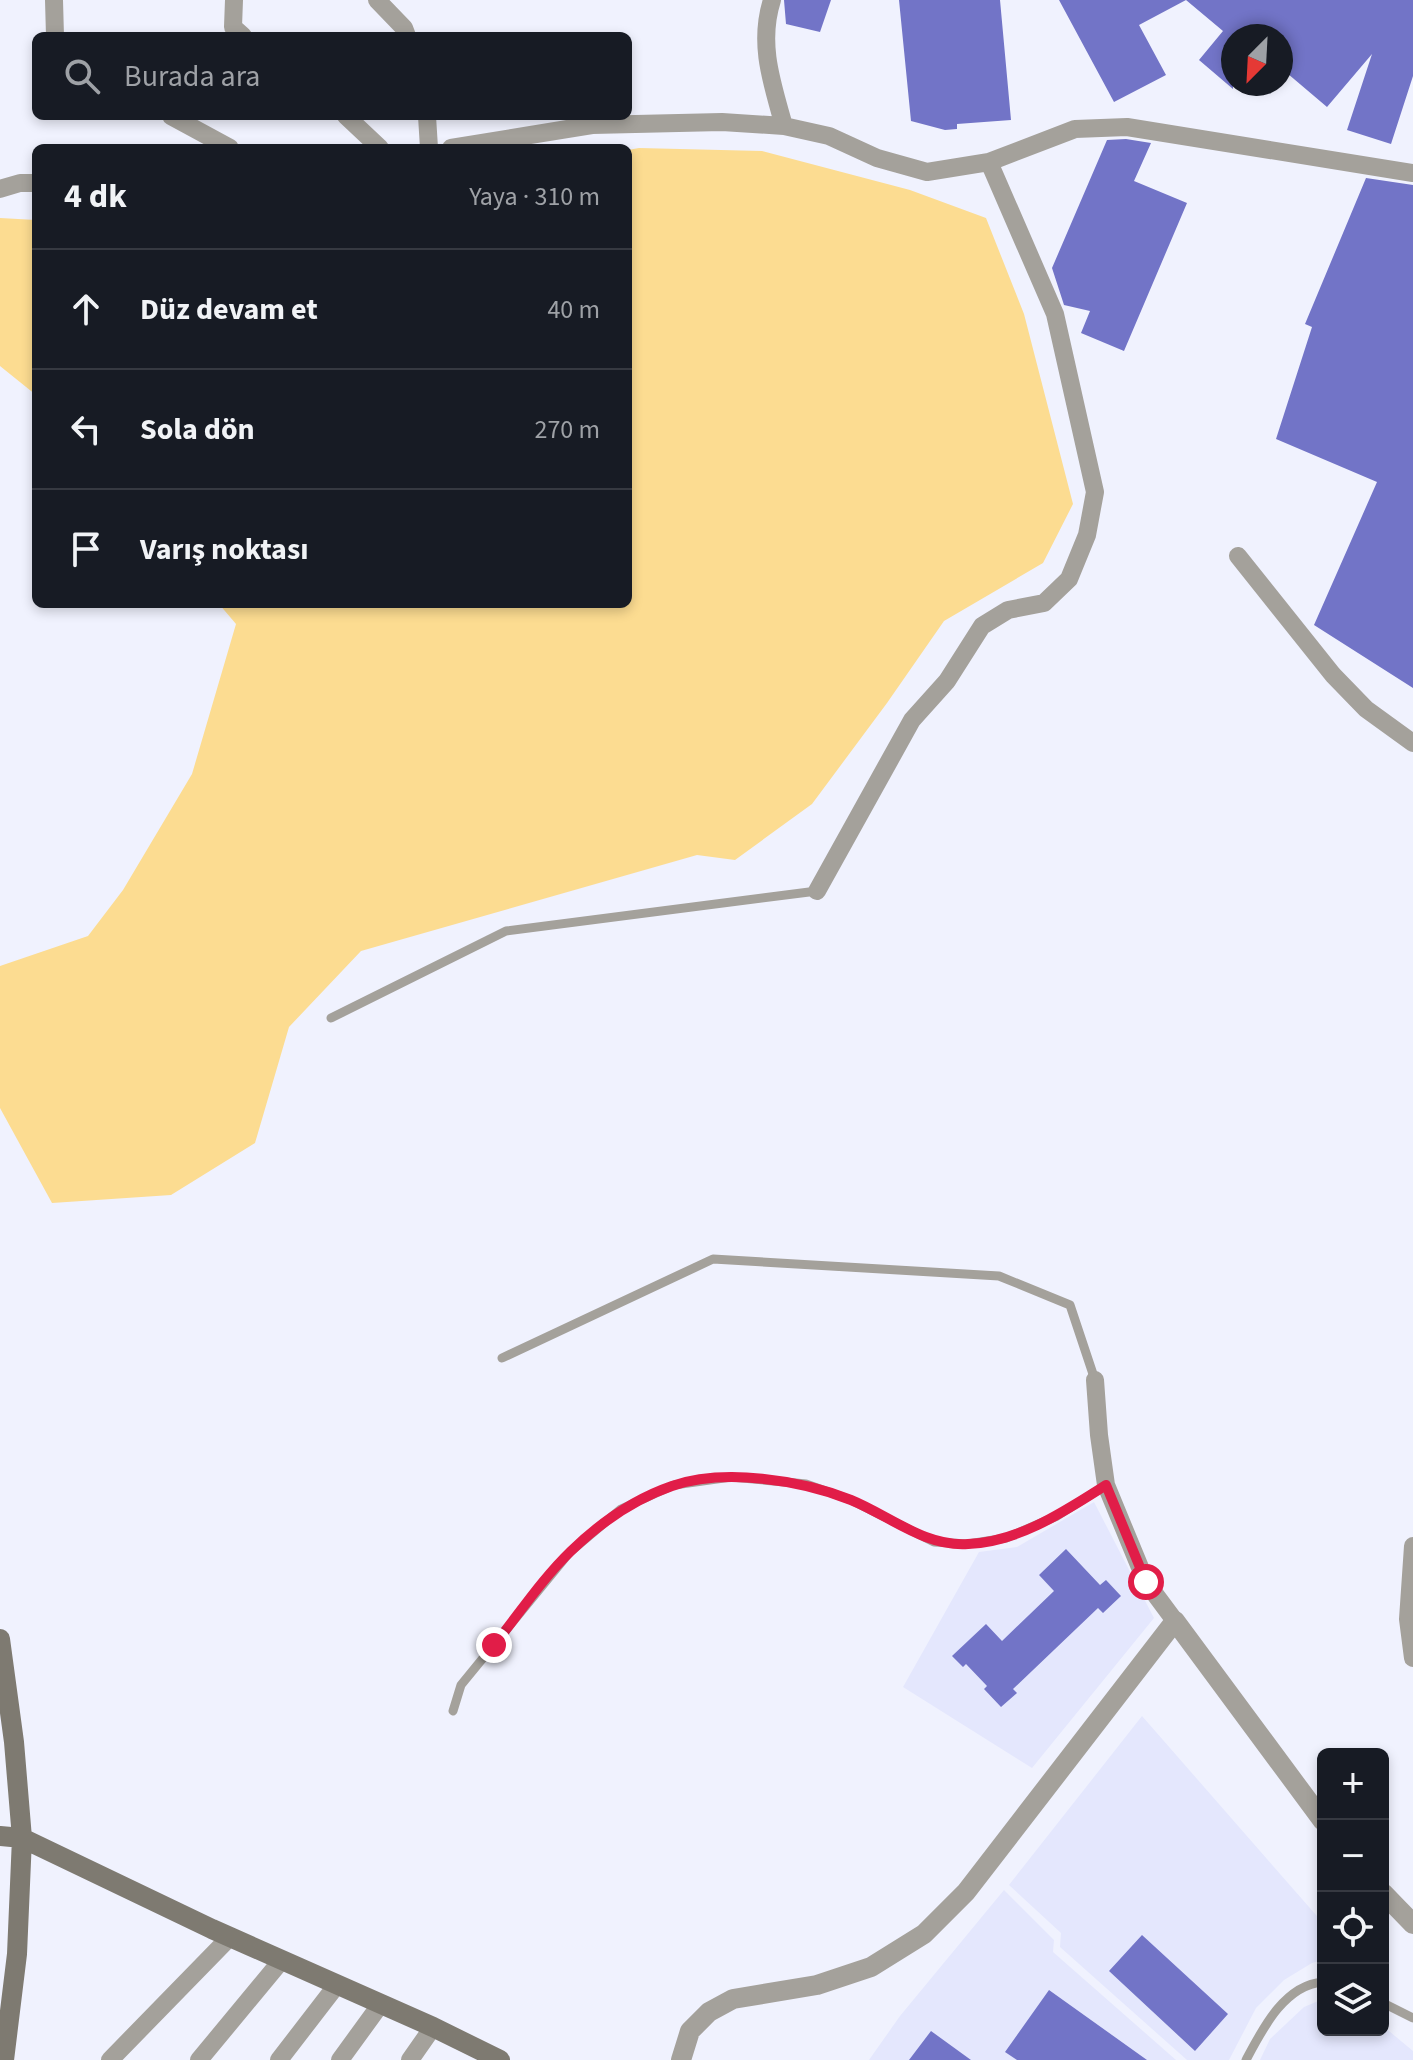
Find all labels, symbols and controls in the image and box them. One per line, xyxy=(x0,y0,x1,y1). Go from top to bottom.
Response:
north arrow xyxy=(1221,24,1293,96)
search box xyxy=(32,32,632,120)
icon: search xyxy=(60,54,104,98)
text: Burada ara xyxy=(124,55,261,98)
text: 4 dk xyxy=(64,172,127,221)
text: Yaya · 310 m xyxy=(469,178,600,215)
icon: ahead xyxy=(64,287,108,331)
text: Düz devam et xyxy=(140,288,318,331)
text: 40 m xyxy=(547,291,600,328)
icon: left xyxy=(64,407,108,451)
text: Sola dön xyxy=(140,408,255,451)
text: 270 m xyxy=(534,411,600,448)
icon: arrive xyxy=(64,527,108,571)
text: Varış noktası xyxy=(140,528,308,571)
route start xyxy=(1128,1564,1164,1600)
route end xyxy=(476,1627,512,1663)
map controls xyxy=(1317,1748,1389,2036)
button: + xyxy=(1317,1748,1389,1820)
button: − xyxy=(1317,1820,1389,1892)
button: locate xyxy=(1317,1892,1389,1964)
button: layers xyxy=(1317,1964,1389,2036)

